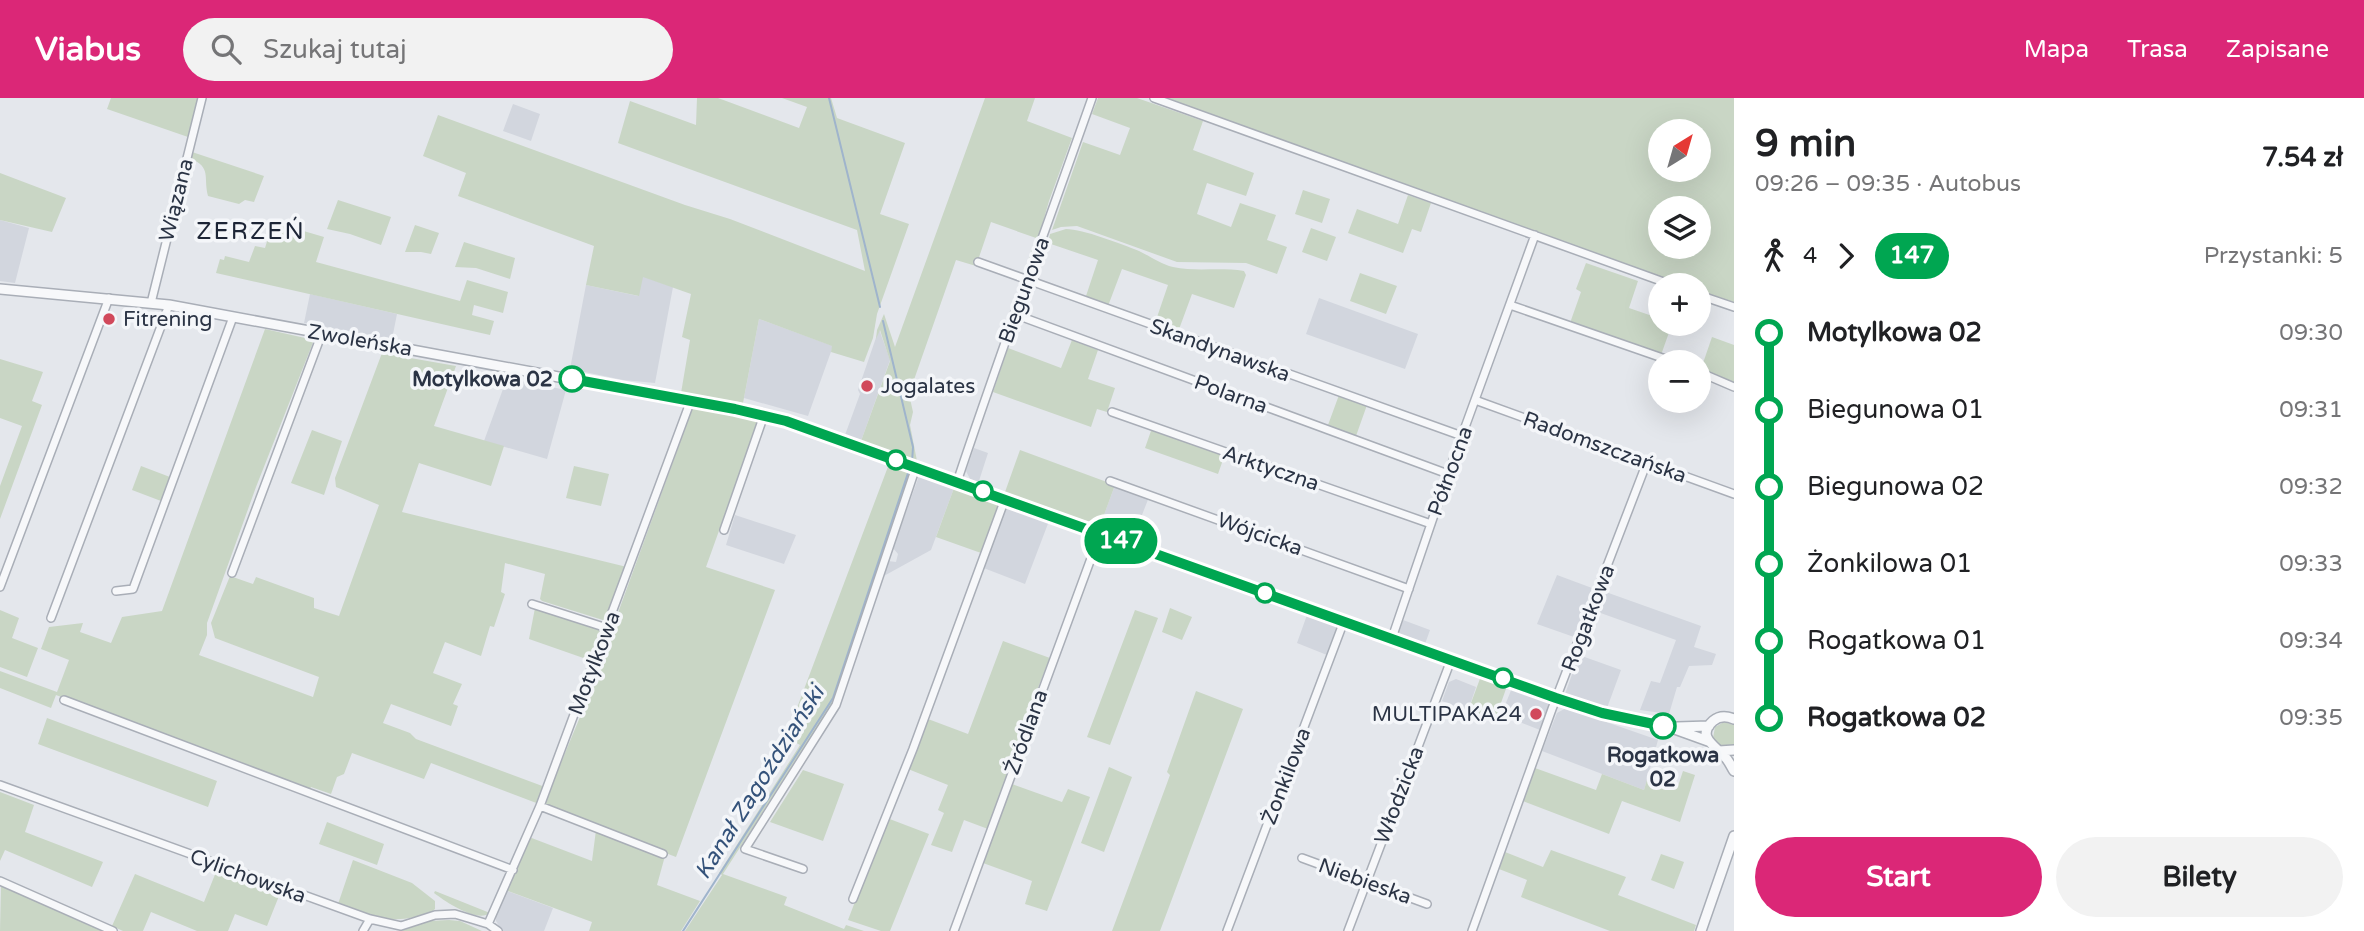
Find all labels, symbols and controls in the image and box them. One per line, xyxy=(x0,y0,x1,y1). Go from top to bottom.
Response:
search box xyxy=(183,18,673,81)
text: Viabus xyxy=(35,30,141,69)
icon: search xyxy=(207,30,245,68)
text: Szukaj tutaj xyxy=(263,34,407,65)
text: Mapa xyxy=(2024,35,2089,64)
text: Trasa xyxy=(2127,35,2188,64)
text: Zapisane xyxy=(2226,35,2329,64)
north arrow xyxy=(1648,119,1712,182)
map controls xyxy=(1648,119,1711,413)
text: 9 min xyxy=(1755,121,1856,167)
text: 7.54 zł xyxy=(2262,142,2343,173)
street label: Wiązana xyxy=(154,156,199,244)
text: 09:26 – 09:35 · Autobus xyxy=(1755,170,2021,198)
button: layers xyxy=(1648,196,1711,259)
district label: ZERZEŃ xyxy=(196,216,306,246)
street label: Biegunowa xyxy=(994,234,1055,347)
icon: walk xyxy=(1755,237,1793,275)
icon: forward xyxy=(1827,237,1865,275)
text: 147 xyxy=(1889,241,1935,270)
text: 4 xyxy=(1803,242,1817,270)
text: Przystanki: 5 xyxy=(2204,242,2343,270)
button: + xyxy=(1648,273,1711,336)
place label: Fitrening xyxy=(123,307,212,332)
marker: Fitrening xyxy=(101,311,117,327)
street label: Skandynawska xyxy=(1146,314,1293,387)
text: Motylkowa 02 xyxy=(1807,317,1982,348)
street label: Zwoleńska xyxy=(306,319,414,362)
text: 09:30 xyxy=(2279,319,2343,347)
button: − xyxy=(1648,350,1711,413)
marker: Motylkowa 02 xyxy=(559,366,585,392)
place label: Motylkowa 02 xyxy=(412,367,553,392)
street label: Polarna xyxy=(1191,370,1271,419)
place label: Jogalates xyxy=(881,374,975,399)
marker: Jogalates xyxy=(859,378,875,394)
text: Biegunowa 01 xyxy=(1807,394,1984,425)
text: 09:31 xyxy=(2279,396,2343,424)
street label: Radomszczańska xyxy=(1520,406,1690,489)
street label: Północna xyxy=(1423,423,1478,519)
street label: Arktyczna xyxy=(1219,440,1322,497)
unlabelled marker xyxy=(886,450,906,470)
text: Biegunowa 02 xyxy=(1807,471,1984,502)
text: 09:32 xyxy=(2279,473,2343,501)
unlabelled marker xyxy=(973,481,993,501)
street label: Wójcicka xyxy=(1214,507,1306,561)
line badge: 147 xyxy=(1081,518,1161,564)
text: 147 xyxy=(1098,526,1144,555)
text: Żonkilowa 01 xyxy=(1807,548,1972,579)
text: 09:33 xyxy=(2279,550,2343,578)
street label: Rogatkowa xyxy=(1557,561,1620,675)
unlabelled marker xyxy=(1255,583,1275,603)
street label: Motylkowa xyxy=(563,608,626,719)
text: Rogatkowa 01 xyxy=(1807,625,1986,656)
text: 09:34 xyxy=(2279,627,2343,655)
unlabelled marker xyxy=(1493,668,1513,688)
water label: Kanał Zagoździański xyxy=(689,678,832,884)
street label: Źródlana xyxy=(1000,686,1053,778)
place label: MULTIPAKA24 xyxy=(1372,702,1522,727)
text: Rogatkowa 02 xyxy=(1807,702,1986,733)
text: 09:35 xyxy=(2279,704,2343,732)
marker: MULTIPAKA24 xyxy=(1528,706,1544,722)
marker: Rogatkowa 02 xyxy=(1650,713,1676,739)
street label: Żonkilowa xyxy=(1257,724,1316,828)
street label: Włodzicka xyxy=(1369,743,1430,848)
place label: Rogatkowa 02 xyxy=(1607,743,1719,792)
button: Start xyxy=(1755,837,2042,917)
button: Bilety xyxy=(2056,837,2343,917)
street label: Cylichowska xyxy=(186,844,309,909)
street label: Niebieska xyxy=(1315,853,1415,910)

